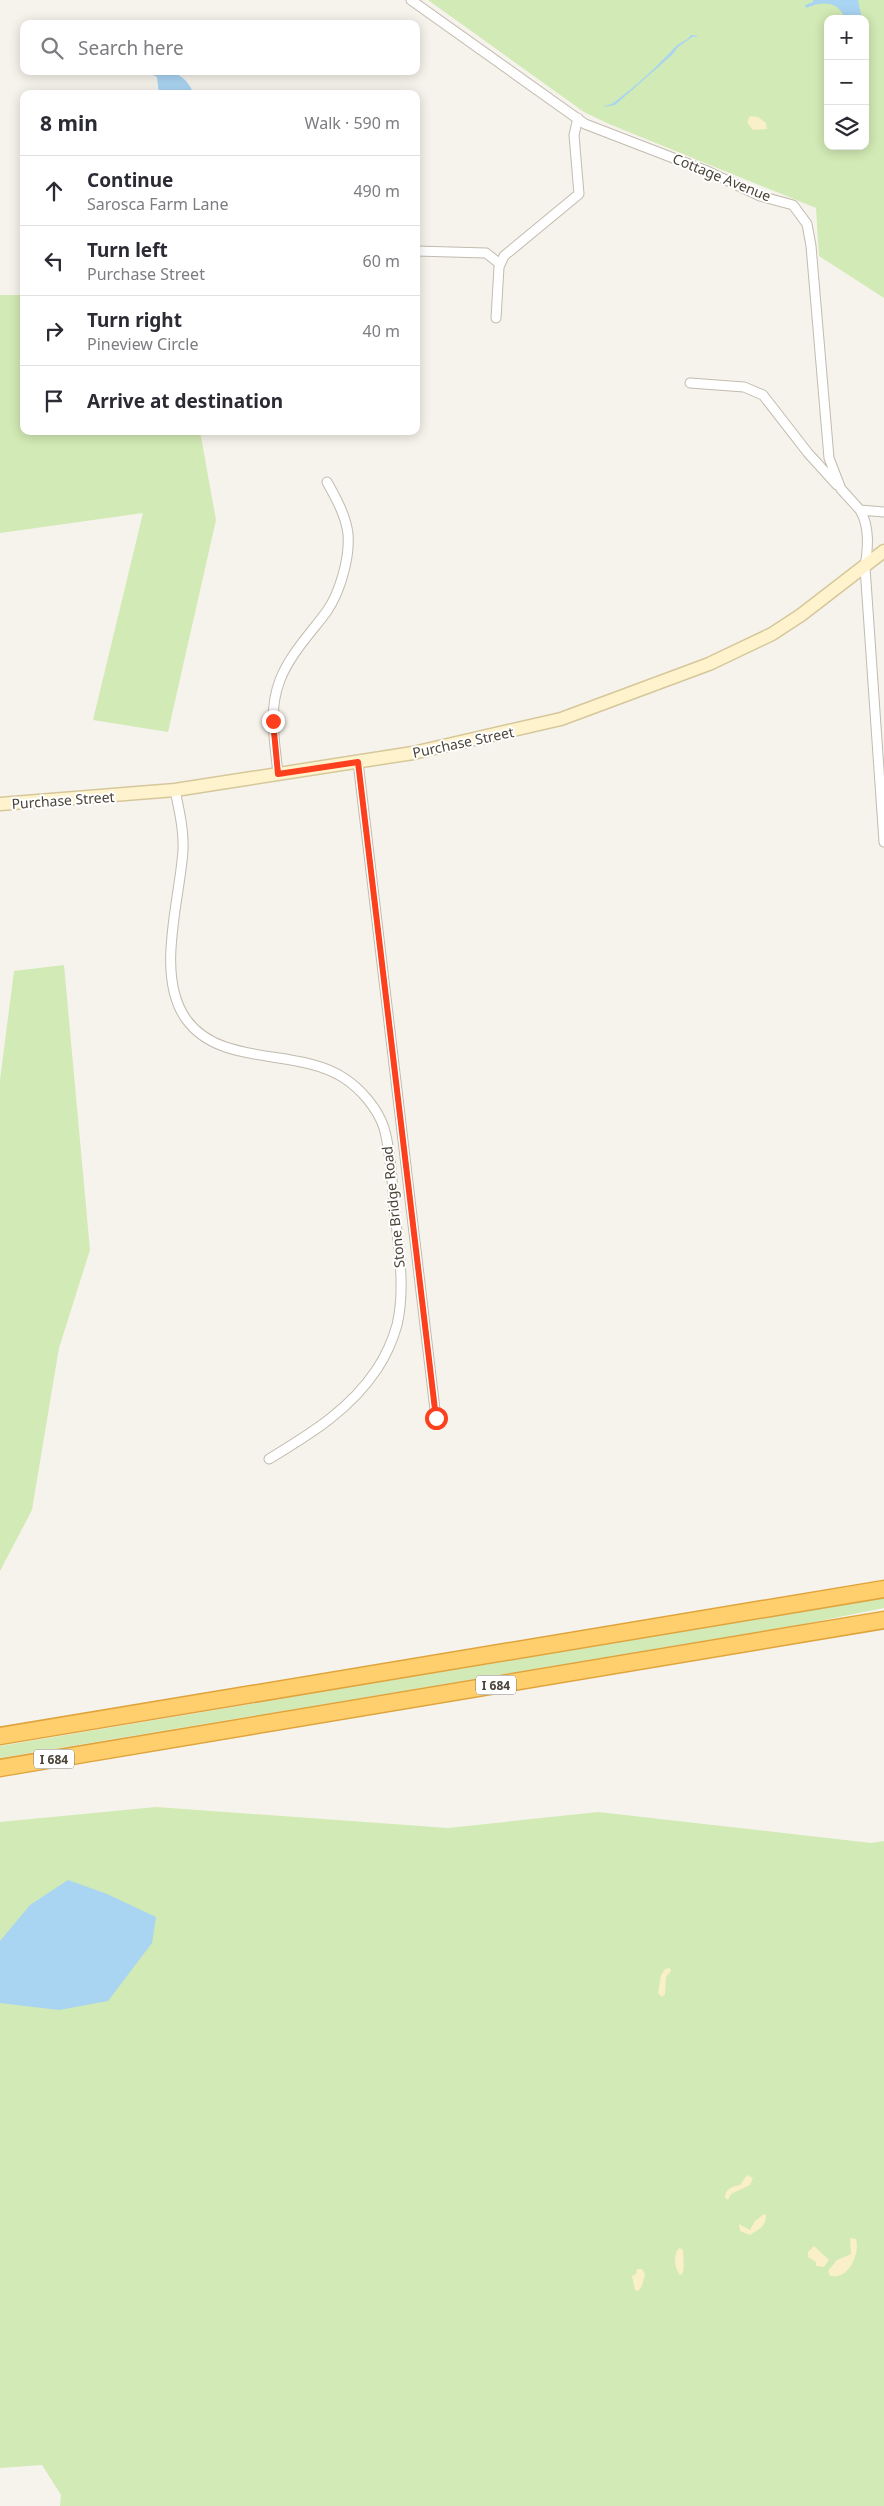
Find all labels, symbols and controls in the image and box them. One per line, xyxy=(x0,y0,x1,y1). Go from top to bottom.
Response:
map controls xyxy=(824,15,869,150)
button: + xyxy=(824,15,869,60)
search box xyxy=(20,20,420,75)
icon: search xyxy=(38,34,66,62)
text: Search here xyxy=(78,35,184,61)
button: − xyxy=(824,60,869,105)
button: layers xyxy=(824,105,869,150)
text: 8 min xyxy=(40,109,98,137)
text: Walk · 590 m xyxy=(305,112,400,134)
street label: Cottage Avenue xyxy=(670,149,774,205)
text: Continue xyxy=(87,167,173,193)
icon: ahead xyxy=(40,177,68,205)
text: 490 m xyxy=(353,180,400,202)
text: Sarosca Farm Lane xyxy=(87,193,229,215)
text: Turn left xyxy=(87,237,168,263)
icon: left xyxy=(40,247,68,275)
text: 60 m xyxy=(363,250,400,272)
text: Purchase Street xyxy=(87,263,205,285)
text: Turn right xyxy=(87,307,182,333)
icon: right xyxy=(40,317,68,345)
text: 40 m xyxy=(363,320,400,342)
text: Pineview Circle xyxy=(87,333,198,355)
icon: arrive xyxy=(40,387,68,415)
text: Arrive at destination xyxy=(87,388,283,414)
route end xyxy=(262,710,285,733)
street label: Purchase Street xyxy=(411,722,515,762)
street label: Purchase Street xyxy=(11,787,115,813)
street label: Stone Bridge Road xyxy=(377,1145,409,1269)
route start xyxy=(425,1407,448,1430)
road number: I 684 xyxy=(476,1676,516,1694)
road number: I 684 xyxy=(34,1750,74,1768)

